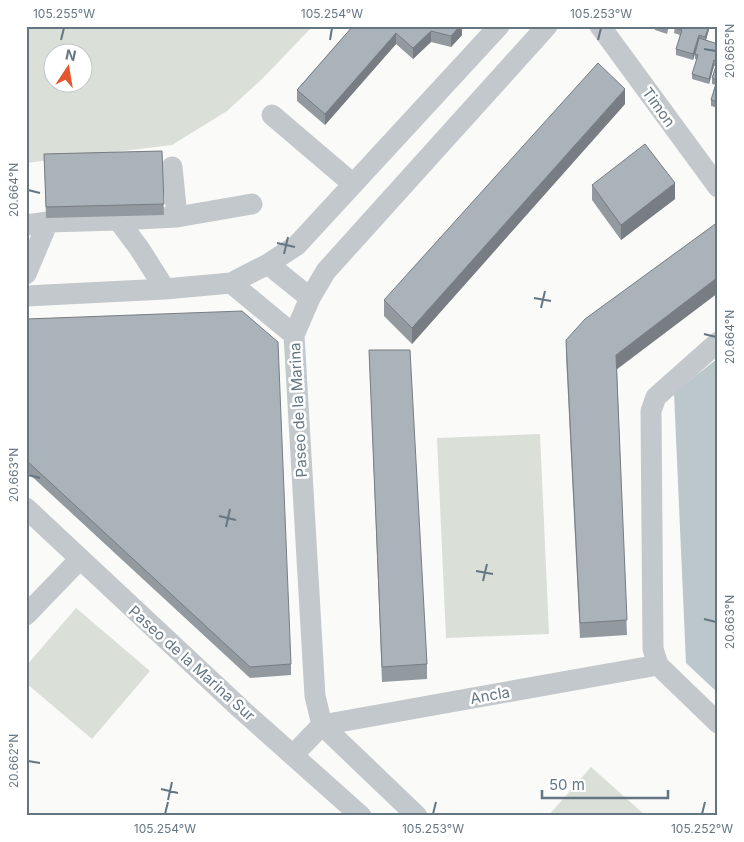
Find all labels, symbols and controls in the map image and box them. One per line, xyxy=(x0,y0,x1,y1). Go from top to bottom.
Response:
text: 105.255°W xyxy=(33,6,95,21)
text: 105.254°W xyxy=(301,6,363,21)
text: 105.253°W xyxy=(570,6,632,21)
text: 20.665°N xyxy=(722,24,737,78)
north arrow xyxy=(42,42,92,92)
text: N xyxy=(64,45,78,64)
street label: Timon xyxy=(638,83,680,131)
text: 20.664°N xyxy=(6,163,21,217)
text: 20.664°N xyxy=(722,310,737,364)
street label: Paseo de la Marina xyxy=(285,342,311,478)
text: 20.663°N xyxy=(6,448,21,502)
text: 20.663°N xyxy=(722,595,737,649)
street label: Paseo de la Marina Sur xyxy=(125,601,259,725)
street label: Ancla xyxy=(469,682,511,708)
text: 20.662°N xyxy=(6,734,21,788)
scale bar xyxy=(542,767,668,799)
text: 50 m xyxy=(549,775,585,794)
text: 105.254°W xyxy=(134,821,196,836)
text: 105.253°W xyxy=(402,821,464,836)
text: 105.252°W xyxy=(671,821,733,836)

